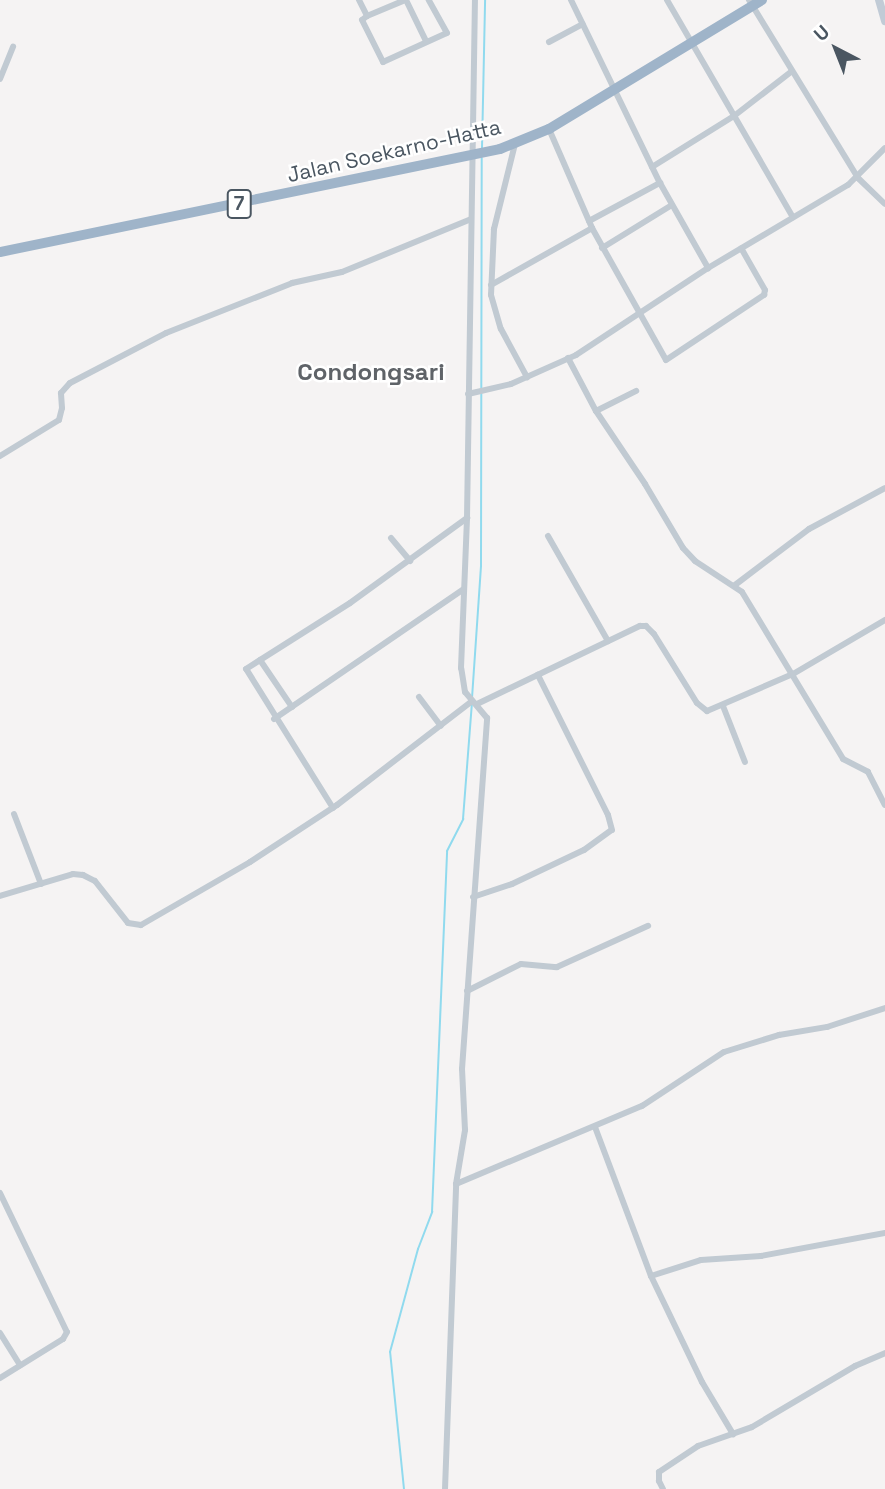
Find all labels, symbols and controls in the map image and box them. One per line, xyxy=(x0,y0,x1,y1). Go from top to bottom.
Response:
north arrow xyxy=(801,14,871,84)
text: U xyxy=(809,19,835,47)
street label: Jalan Soekarno-Hatta xyxy=(285,114,503,188)
road number: 7 xyxy=(225,188,253,220)
district label: Condongsari xyxy=(297,358,445,386)

